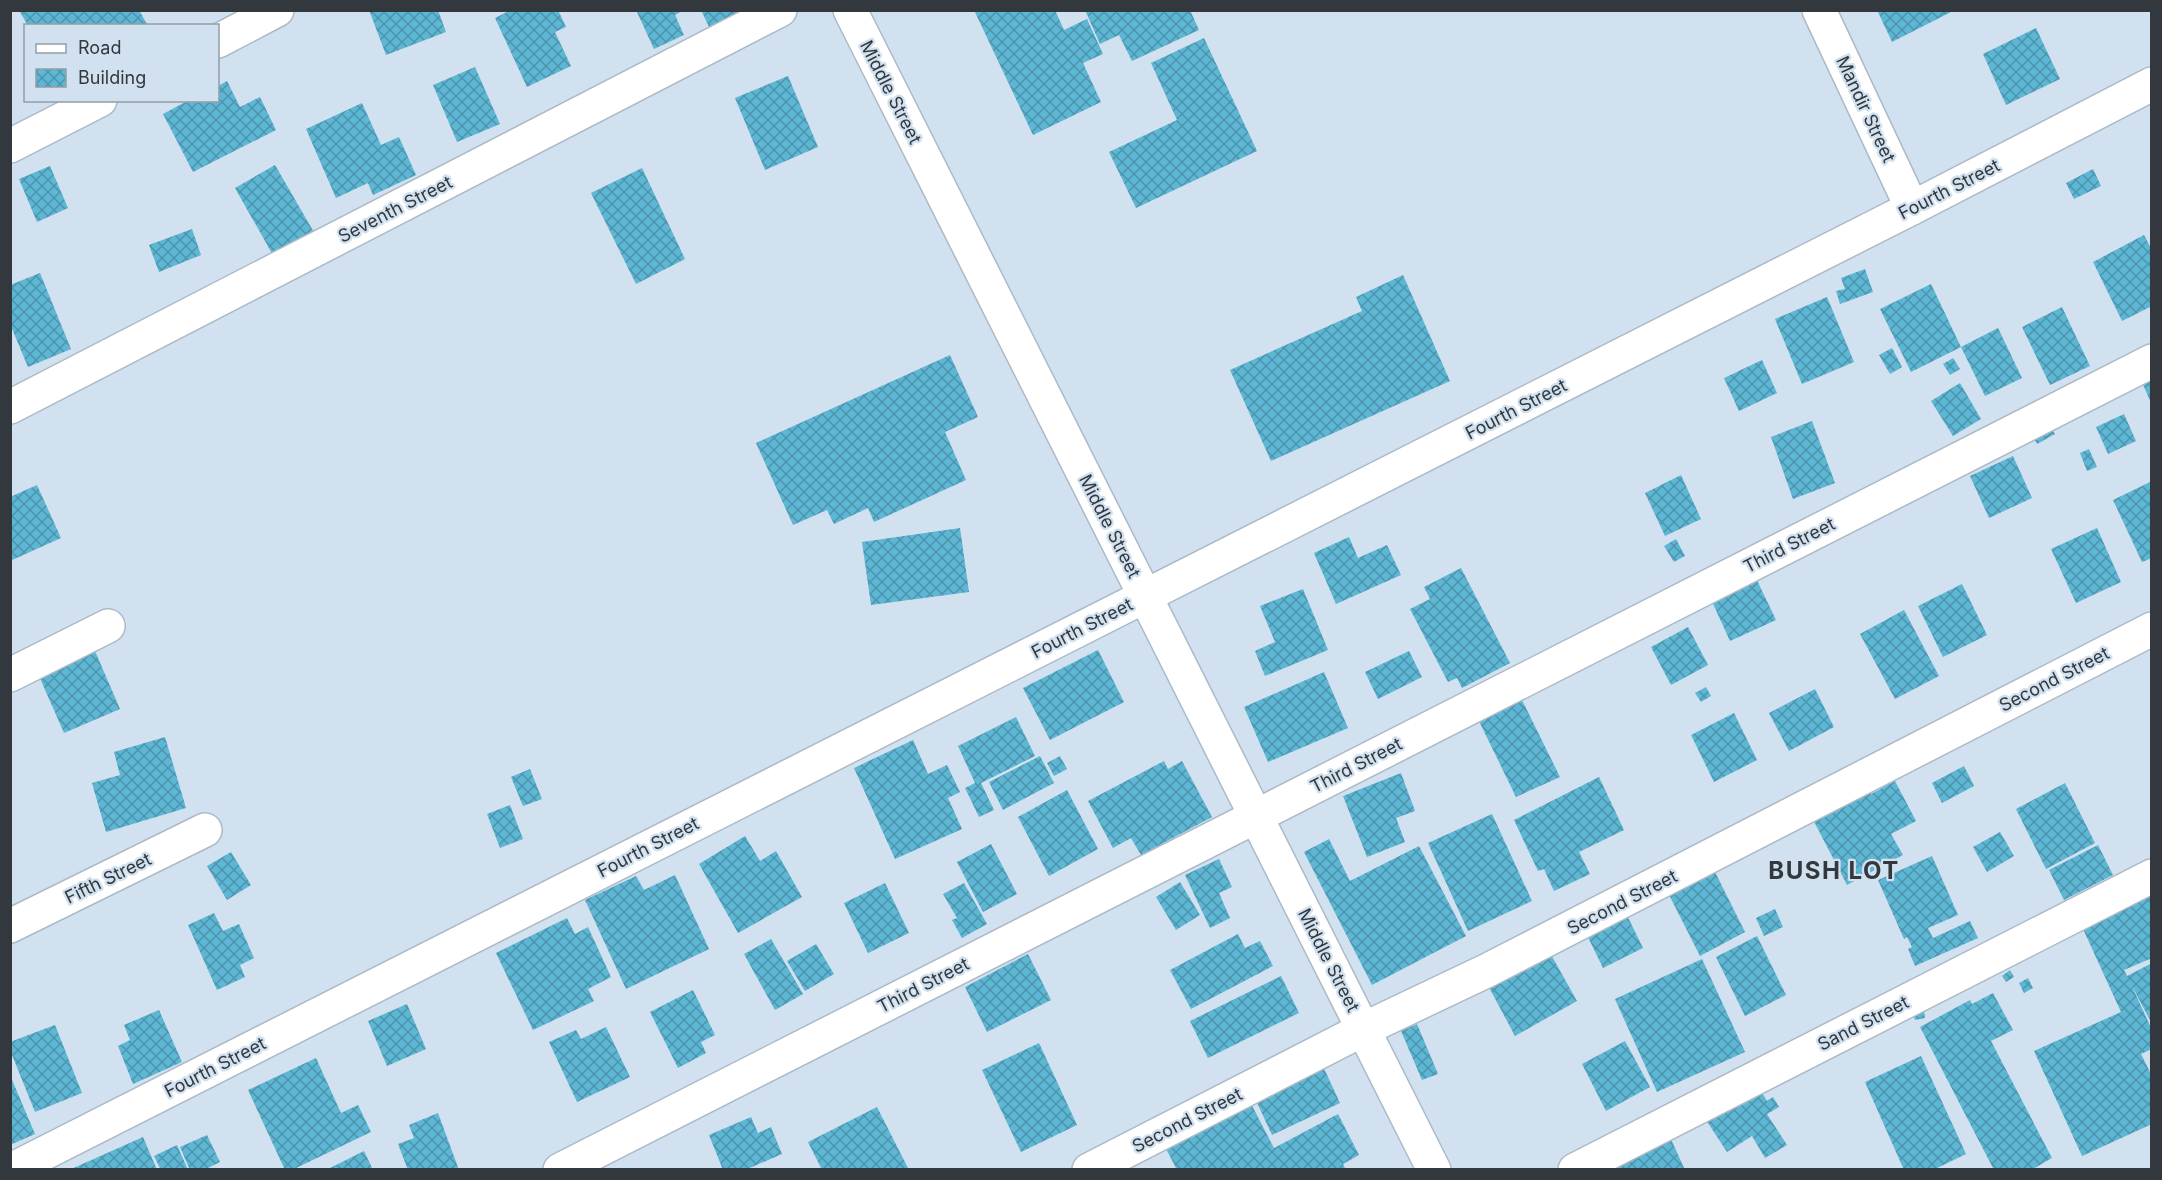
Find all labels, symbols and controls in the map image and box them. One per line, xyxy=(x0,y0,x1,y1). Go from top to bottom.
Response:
legend xyxy=(24,24,219,102)
text: Road xyxy=(78,37,121,58)
street label: Middle Street xyxy=(856,37,926,147)
street label: Mandir Street xyxy=(1832,52,1900,166)
text: Building xyxy=(78,67,146,88)
street label: Fourth Street xyxy=(1895,154,2003,224)
street label: Seventh Street xyxy=(335,171,456,247)
street label: Fourth Street xyxy=(1462,374,1570,444)
street label: Middle Street xyxy=(1075,471,1145,581)
street label: Third Street xyxy=(1740,513,1838,577)
street label: Fourth Street xyxy=(1028,593,1136,663)
street label: Second Street xyxy=(1995,642,2113,716)
street label: Third Street xyxy=(1307,733,1405,797)
street label: Fourth Street xyxy=(594,812,702,882)
street label: Fifth Street xyxy=(61,848,155,908)
district label: BUSH LOT xyxy=(1768,856,1900,885)
street label: Second Street xyxy=(1563,865,1681,939)
street label: Middle Street xyxy=(1294,905,1364,1015)
street label: Third Street xyxy=(874,953,972,1017)
street label: Sand Street xyxy=(1814,991,1912,1055)
street label: Fourth Street xyxy=(161,1032,269,1102)
street label: Second Street xyxy=(1128,1083,1246,1157)

